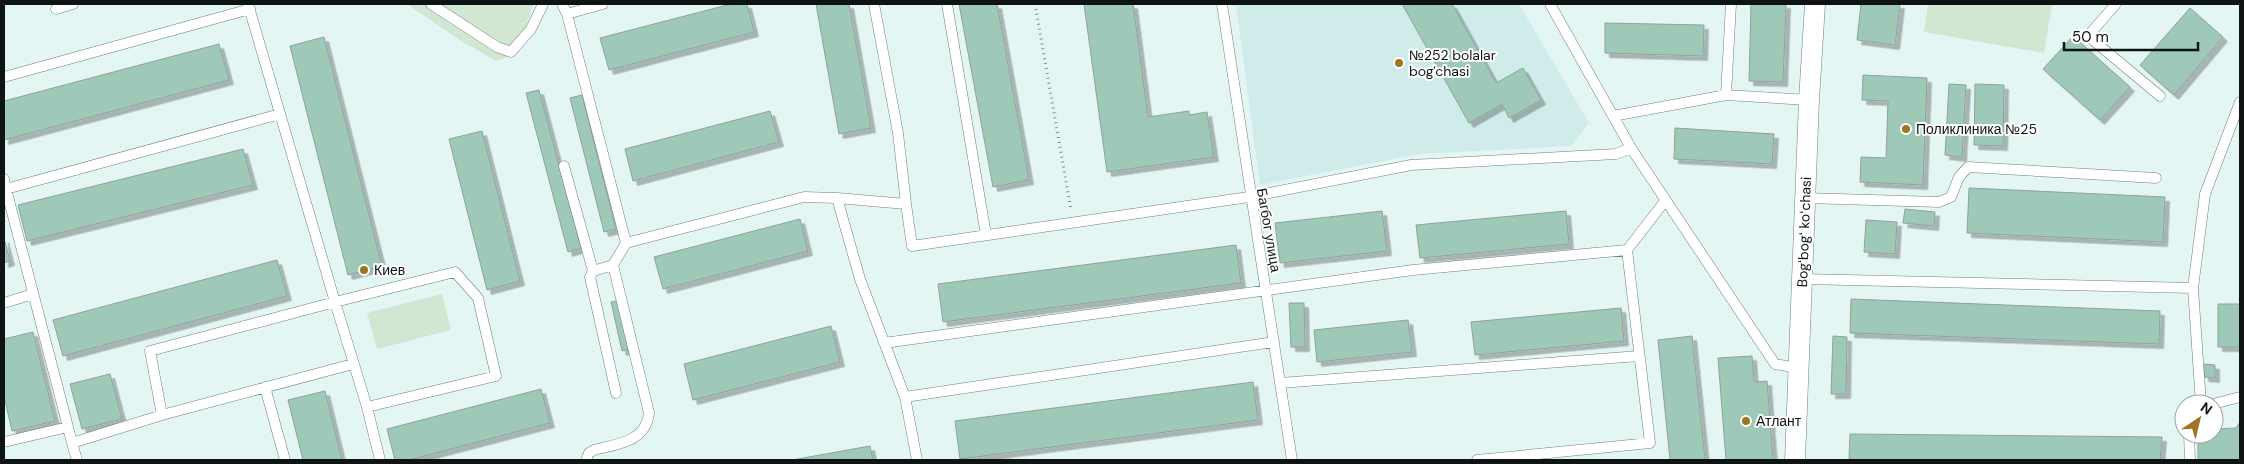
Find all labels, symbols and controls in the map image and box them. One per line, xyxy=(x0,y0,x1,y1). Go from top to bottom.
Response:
scale bar xyxy=(2064,20,2198,52)
text: 50 m xyxy=(2072,27,2109,47)
place label: №252 bolalar bog'chasi xyxy=(1409,46,1496,80)
marker: №252 bolalar bog'chasi xyxy=(1393,57,1405,69)
place label: Поликлиника №25 xyxy=(1916,120,2037,138)
marker: Поликлиника №25 xyxy=(1900,123,1912,135)
street label: Bogʻbogʻ koʻchasi xyxy=(1793,176,1815,288)
street label: Багбог улица xyxy=(1253,186,1285,274)
place label: Киев xyxy=(374,261,405,279)
marker: Киев xyxy=(358,264,370,276)
north arrow xyxy=(2174,394,2224,444)
text: N xyxy=(2197,398,2216,419)
place label: Атлант xyxy=(1756,412,1802,430)
marker: Атлант xyxy=(1740,415,1752,427)

